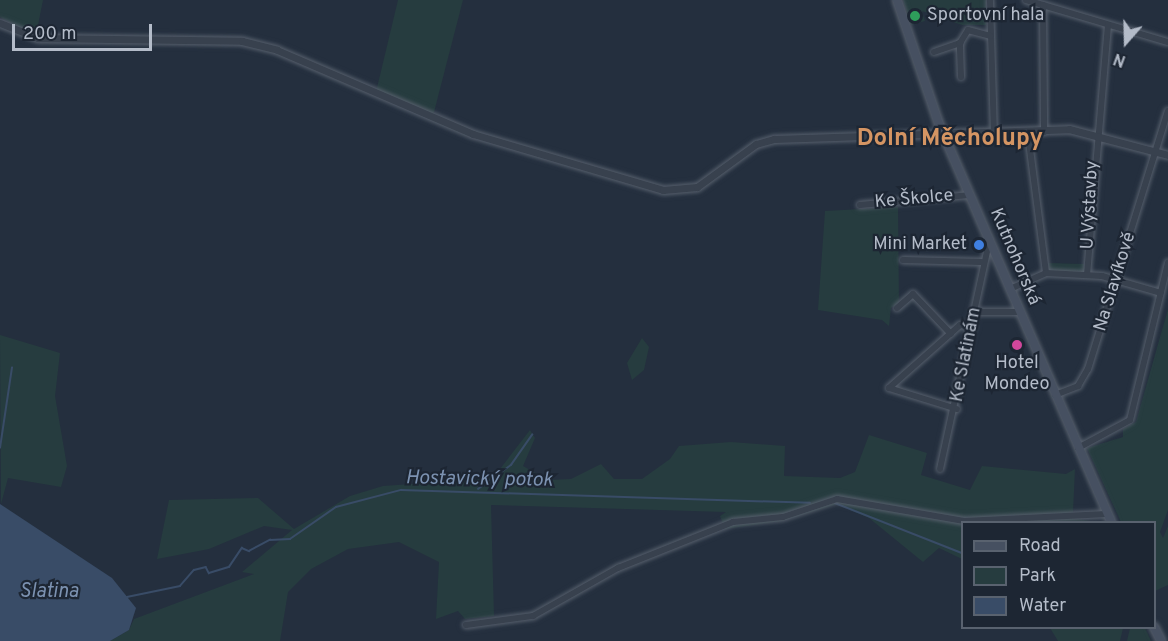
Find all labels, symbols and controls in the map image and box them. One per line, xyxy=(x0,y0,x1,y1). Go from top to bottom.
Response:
place label: Sportovní hala xyxy=(927,5,1044,27)
marker: Sportovní hala xyxy=(908,9,922,23)
scale bar xyxy=(15,12,154,50)
north arrow xyxy=(1096,12,1156,72)
text: 200 m xyxy=(23,23,76,46)
text: N xyxy=(1111,48,1129,70)
district label: Dolní Měcholupy xyxy=(857,126,1043,154)
street label: U Výstavby xyxy=(1078,160,1104,250)
street label: Ke Školce xyxy=(874,186,954,214)
street label: Kutnohorská xyxy=(984,205,1044,309)
street label: Na Slavíkově xyxy=(1091,230,1141,334)
place label: Mini Market xyxy=(873,234,967,256)
marker: Mini Market xyxy=(972,238,986,252)
street label: Ke Slatinám xyxy=(947,306,987,404)
marker: Hotel Mondeo xyxy=(1010,338,1024,352)
place label: Hotel Mondeo xyxy=(984,354,1050,397)
water label: Hostavický potok xyxy=(405,467,553,493)
legend xyxy=(961,521,1156,629)
text: Road xyxy=(1019,535,1061,558)
text: Park xyxy=(1019,565,1056,588)
water label: Slatina xyxy=(19,580,79,604)
text: Water xyxy=(1019,595,1066,618)

